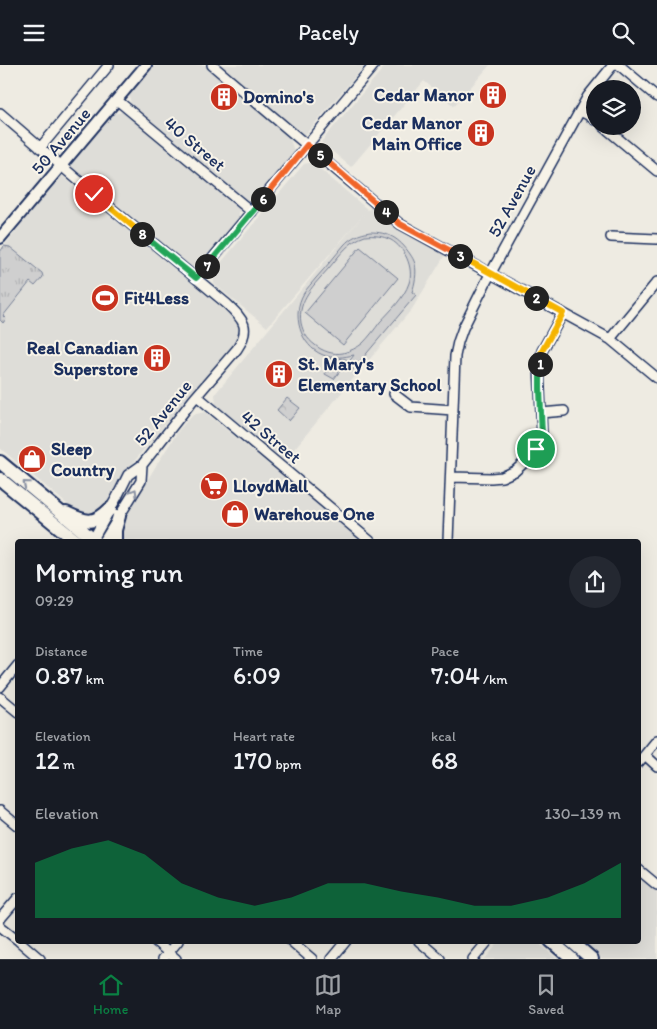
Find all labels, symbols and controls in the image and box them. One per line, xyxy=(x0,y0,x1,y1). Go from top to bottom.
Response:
icon: menu xyxy=(20,19,48,47)
text: Pacely xyxy=(298,19,359,46)
icon: search xyxy=(609,19,637,47)
building icon: Cedar Manor xyxy=(478,80,508,110)
map controls xyxy=(586,80,641,135)
button: layers xyxy=(586,80,641,135)
building icon: Domino's xyxy=(209,82,239,112)
place label: Cedar Manor xyxy=(374,84,475,106)
place label: Domino's xyxy=(243,86,314,108)
street label: 50 Avenue xyxy=(27,103,95,179)
street label: 40 Street xyxy=(160,112,230,176)
place label: Cedar Manor Main Office xyxy=(362,112,463,155)
building icon: Cedar Manor Main Office xyxy=(466,118,496,148)
pin: 5 xyxy=(308,143,332,167)
text: 5 xyxy=(317,147,324,164)
street label: 52 Avenue xyxy=(483,161,541,241)
pin xyxy=(73,173,115,215)
icon: check xyxy=(80,180,108,208)
pin: 6 xyxy=(250,187,276,211)
text: 6 xyxy=(260,191,267,208)
pin: 4 xyxy=(374,199,398,225)
text: 4 xyxy=(382,204,391,221)
pin: 8 xyxy=(130,221,154,247)
text: 8 xyxy=(139,226,146,243)
pin: 3 xyxy=(448,243,472,269)
text: 3 xyxy=(457,248,464,265)
pin: 7 xyxy=(194,253,220,279)
text: 7 xyxy=(204,258,211,275)
sports icon: Fit4Less xyxy=(90,283,120,313)
pin: 2 xyxy=(524,285,548,311)
place label: Fit4Less xyxy=(124,287,189,309)
text: 2 xyxy=(533,290,540,307)
place label: Real Canadian Superstore xyxy=(27,337,139,380)
building icon: Real Canadian Superstore xyxy=(142,343,172,373)
pin: 1 xyxy=(528,351,552,377)
place label: St. Mary's Elementary School xyxy=(298,353,442,396)
text: 1 xyxy=(537,356,544,373)
building icon: St. Mary's Elementary School xyxy=(264,359,294,389)
street label: 52 Avenue xyxy=(130,375,196,451)
street label: 42 Street xyxy=(236,405,306,469)
pin xyxy=(515,428,557,470)
icon: arrive xyxy=(522,435,550,463)
place label: Sleep Country xyxy=(51,438,115,481)
shop icon: Sleep Country xyxy=(17,444,47,474)
supermarket icon: LloydMall xyxy=(199,471,229,501)
place label: LloydMall xyxy=(233,475,309,497)
one-way arrow xyxy=(23,481,32,490)
one-way arrow xyxy=(127,488,137,497)
shop icon: Warehouse One xyxy=(220,499,250,529)
place label: Warehouse One xyxy=(254,503,375,525)
text: Morning run xyxy=(35,555,183,589)
button: share xyxy=(569,556,621,608)
text: 09:29 xyxy=(35,591,74,610)
text: Distance xyxy=(35,643,87,660)
text: Time xyxy=(233,643,263,660)
text: Pace xyxy=(431,643,459,660)
text: 0.87 xyxy=(35,660,83,690)
text: 6:09 xyxy=(233,660,281,690)
text: 7:04 xyxy=(431,660,480,690)
text: km xyxy=(83,671,104,688)
text: /km xyxy=(480,671,508,688)
text: Elevation xyxy=(35,728,91,745)
text: Heart rate xyxy=(233,728,295,745)
text: kcal xyxy=(431,728,456,745)
text: 12 xyxy=(35,745,60,775)
text: 170 xyxy=(233,745,272,775)
text: 68 xyxy=(431,745,458,775)
text: m xyxy=(60,756,75,773)
text: bpm xyxy=(272,756,302,773)
text: Elevation xyxy=(35,804,99,823)
text: 130–139 m xyxy=(545,804,621,823)
tab: Home xyxy=(93,971,128,1018)
tab: Map xyxy=(314,971,342,1018)
tab: Saved xyxy=(528,971,564,1018)

